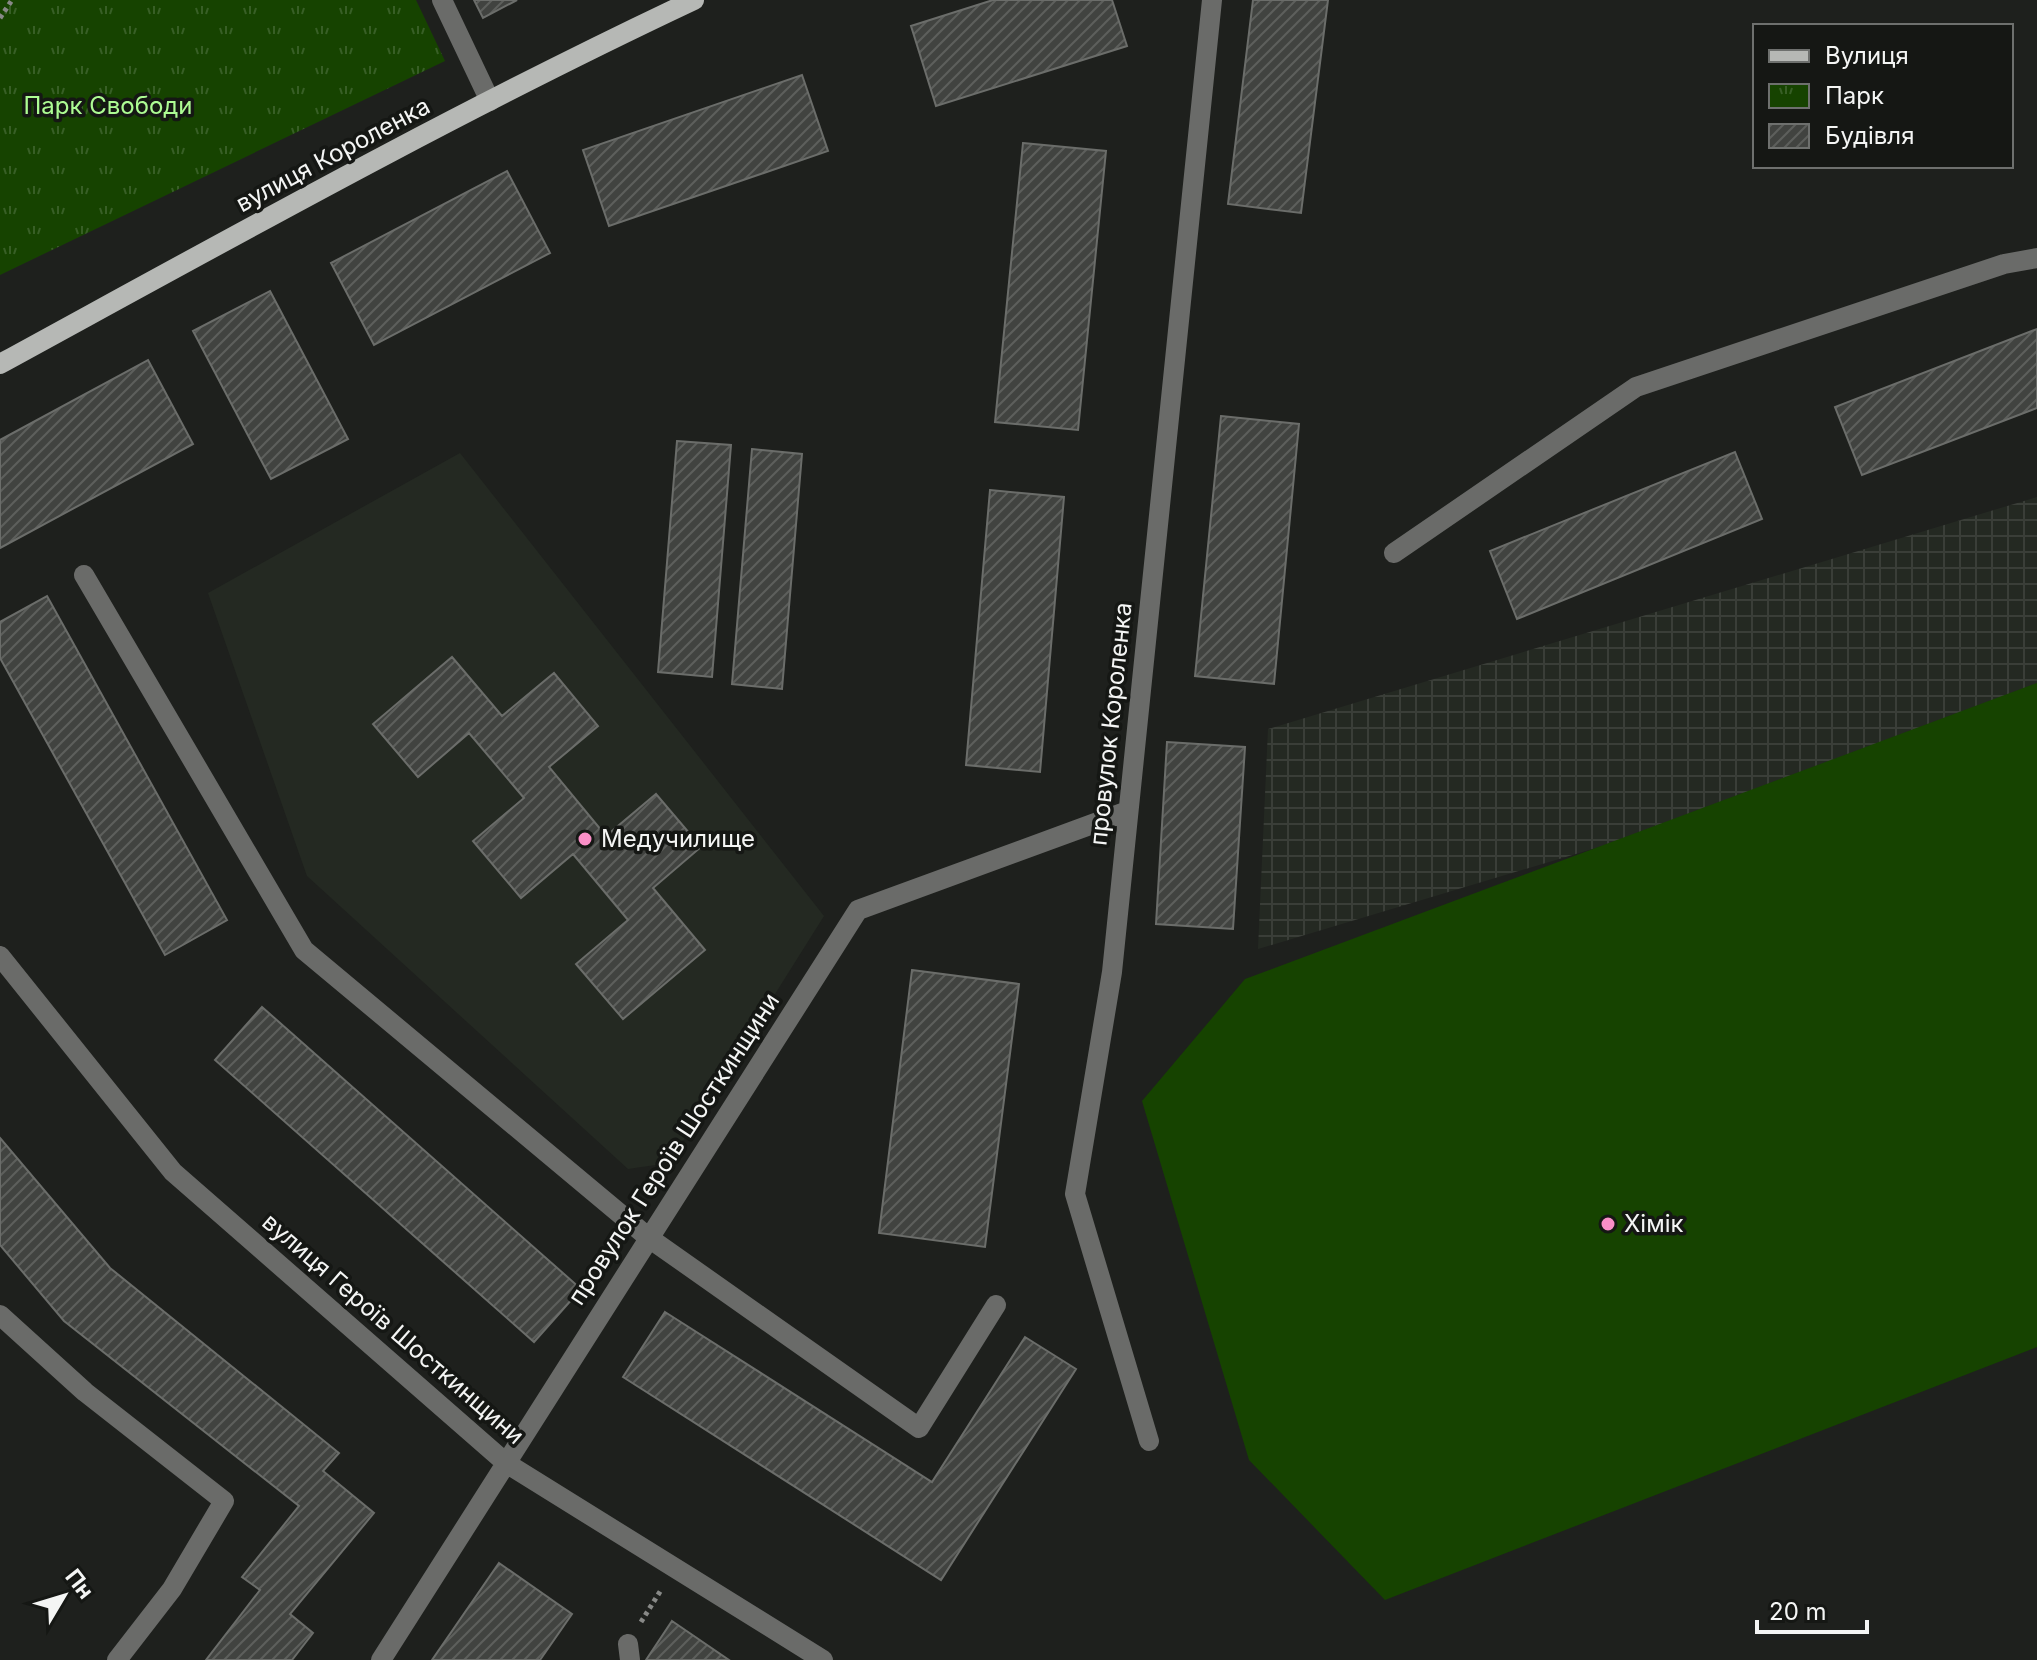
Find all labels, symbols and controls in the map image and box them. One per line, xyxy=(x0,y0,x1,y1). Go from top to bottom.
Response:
legend xyxy=(1753,24,2013,168)
text: Вулиця xyxy=(1825,41,1909,70)
text: Парк xyxy=(1825,81,1884,110)
park label: Парк Свободи xyxy=(23,91,193,120)
street label: вулиця Короленка xyxy=(231,91,435,218)
text: Будівля xyxy=(1825,121,1914,150)
street label: провулок Короленка xyxy=(1083,601,1138,847)
place label: Медучилище xyxy=(601,824,755,853)
marker: Медучилище xyxy=(576,830,594,848)
street label: провулок Героїв Шосткинщини xyxy=(562,987,785,1310)
street label: вулиця Героїв Шосткинщини xyxy=(257,1207,530,1450)
place label: Хімік xyxy=(1624,1209,1683,1238)
marker: Хімік xyxy=(1599,1215,1617,1233)
north arrow xyxy=(24,1556,104,1636)
text: Пн xyxy=(60,1564,99,1604)
scale bar xyxy=(1757,1584,1867,1634)
text: 20 m xyxy=(1769,1597,1827,1626)

